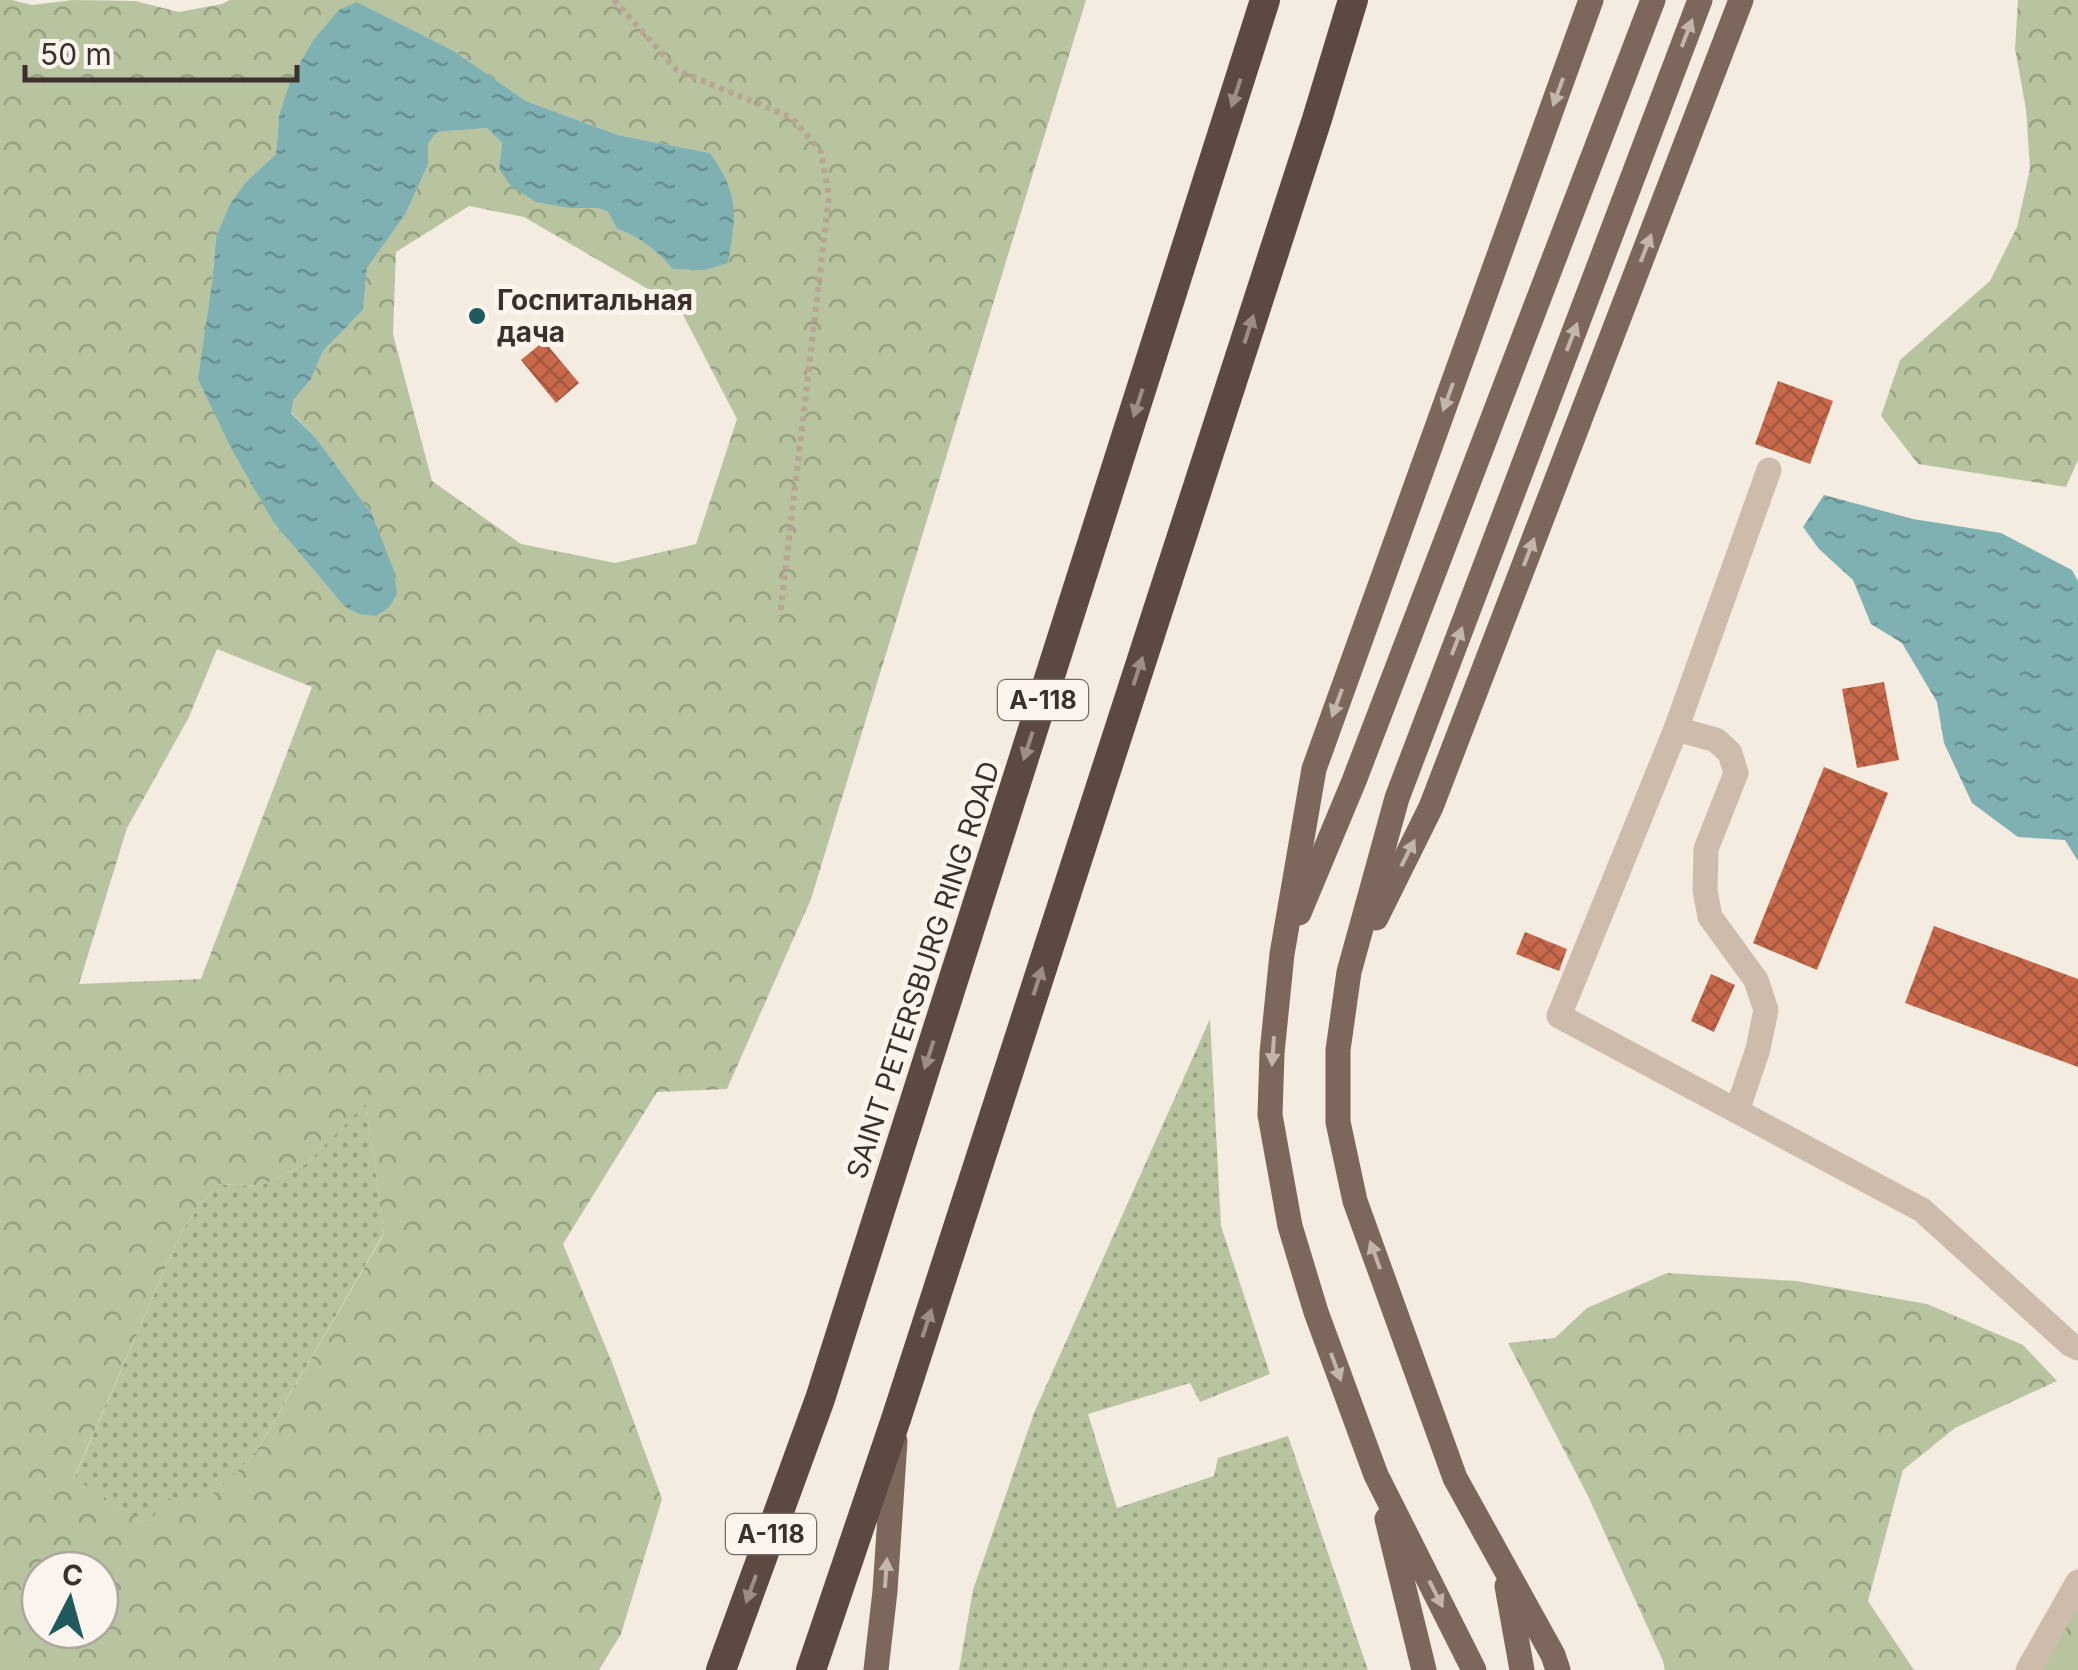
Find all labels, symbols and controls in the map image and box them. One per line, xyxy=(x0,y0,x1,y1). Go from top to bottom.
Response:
one-way arrow xyxy=(1680,18,1695,48)
scale bar xyxy=(25,20,298,82)
text: 50 m xyxy=(40,36,112,72)
one-way arrow xyxy=(1550,77,1565,107)
one-way arrow xyxy=(1227,78,1242,108)
one-way arrow xyxy=(1639,233,1654,263)
place label: Госпитальная дача xyxy=(497,283,693,349)
marker: Госпитальная дача xyxy=(466,305,488,327)
one-way arrow xyxy=(1242,314,1257,344)
one-way arrow xyxy=(1565,322,1580,352)
one-way arrow xyxy=(1440,383,1455,413)
one-way arrow xyxy=(1129,388,1144,418)
one-way arrow xyxy=(1522,537,1538,567)
one-way arrow xyxy=(1450,626,1465,656)
one-way arrow xyxy=(1131,656,1146,686)
road number: А-118 xyxy=(998,680,1088,720)
one-way arrow xyxy=(1329,689,1344,719)
one-way arrow xyxy=(1020,731,1035,761)
street label: SAINT PETERSBURG RING ROAD xyxy=(839,757,1007,1183)
one-way arrow xyxy=(1399,839,1416,868)
one-way arrow xyxy=(1031,965,1046,995)
one-way arrow xyxy=(1265,1036,1281,1068)
one-way arrow xyxy=(921,1041,936,1071)
one-way arrow xyxy=(1367,1239,1382,1269)
one-way arrow xyxy=(920,1308,935,1338)
one-way arrow xyxy=(1329,1352,1344,1382)
road number: А-118 xyxy=(726,1514,816,1554)
north arrow xyxy=(20,1550,120,1650)
text: С xyxy=(61,1557,85,1593)
one-way arrow xyxy=(878,1557,894,1588)
one-way arrow xyxy=(743,1575,758,1605)
one-way arrow xyxy=(1427,1579,1444,1608)

